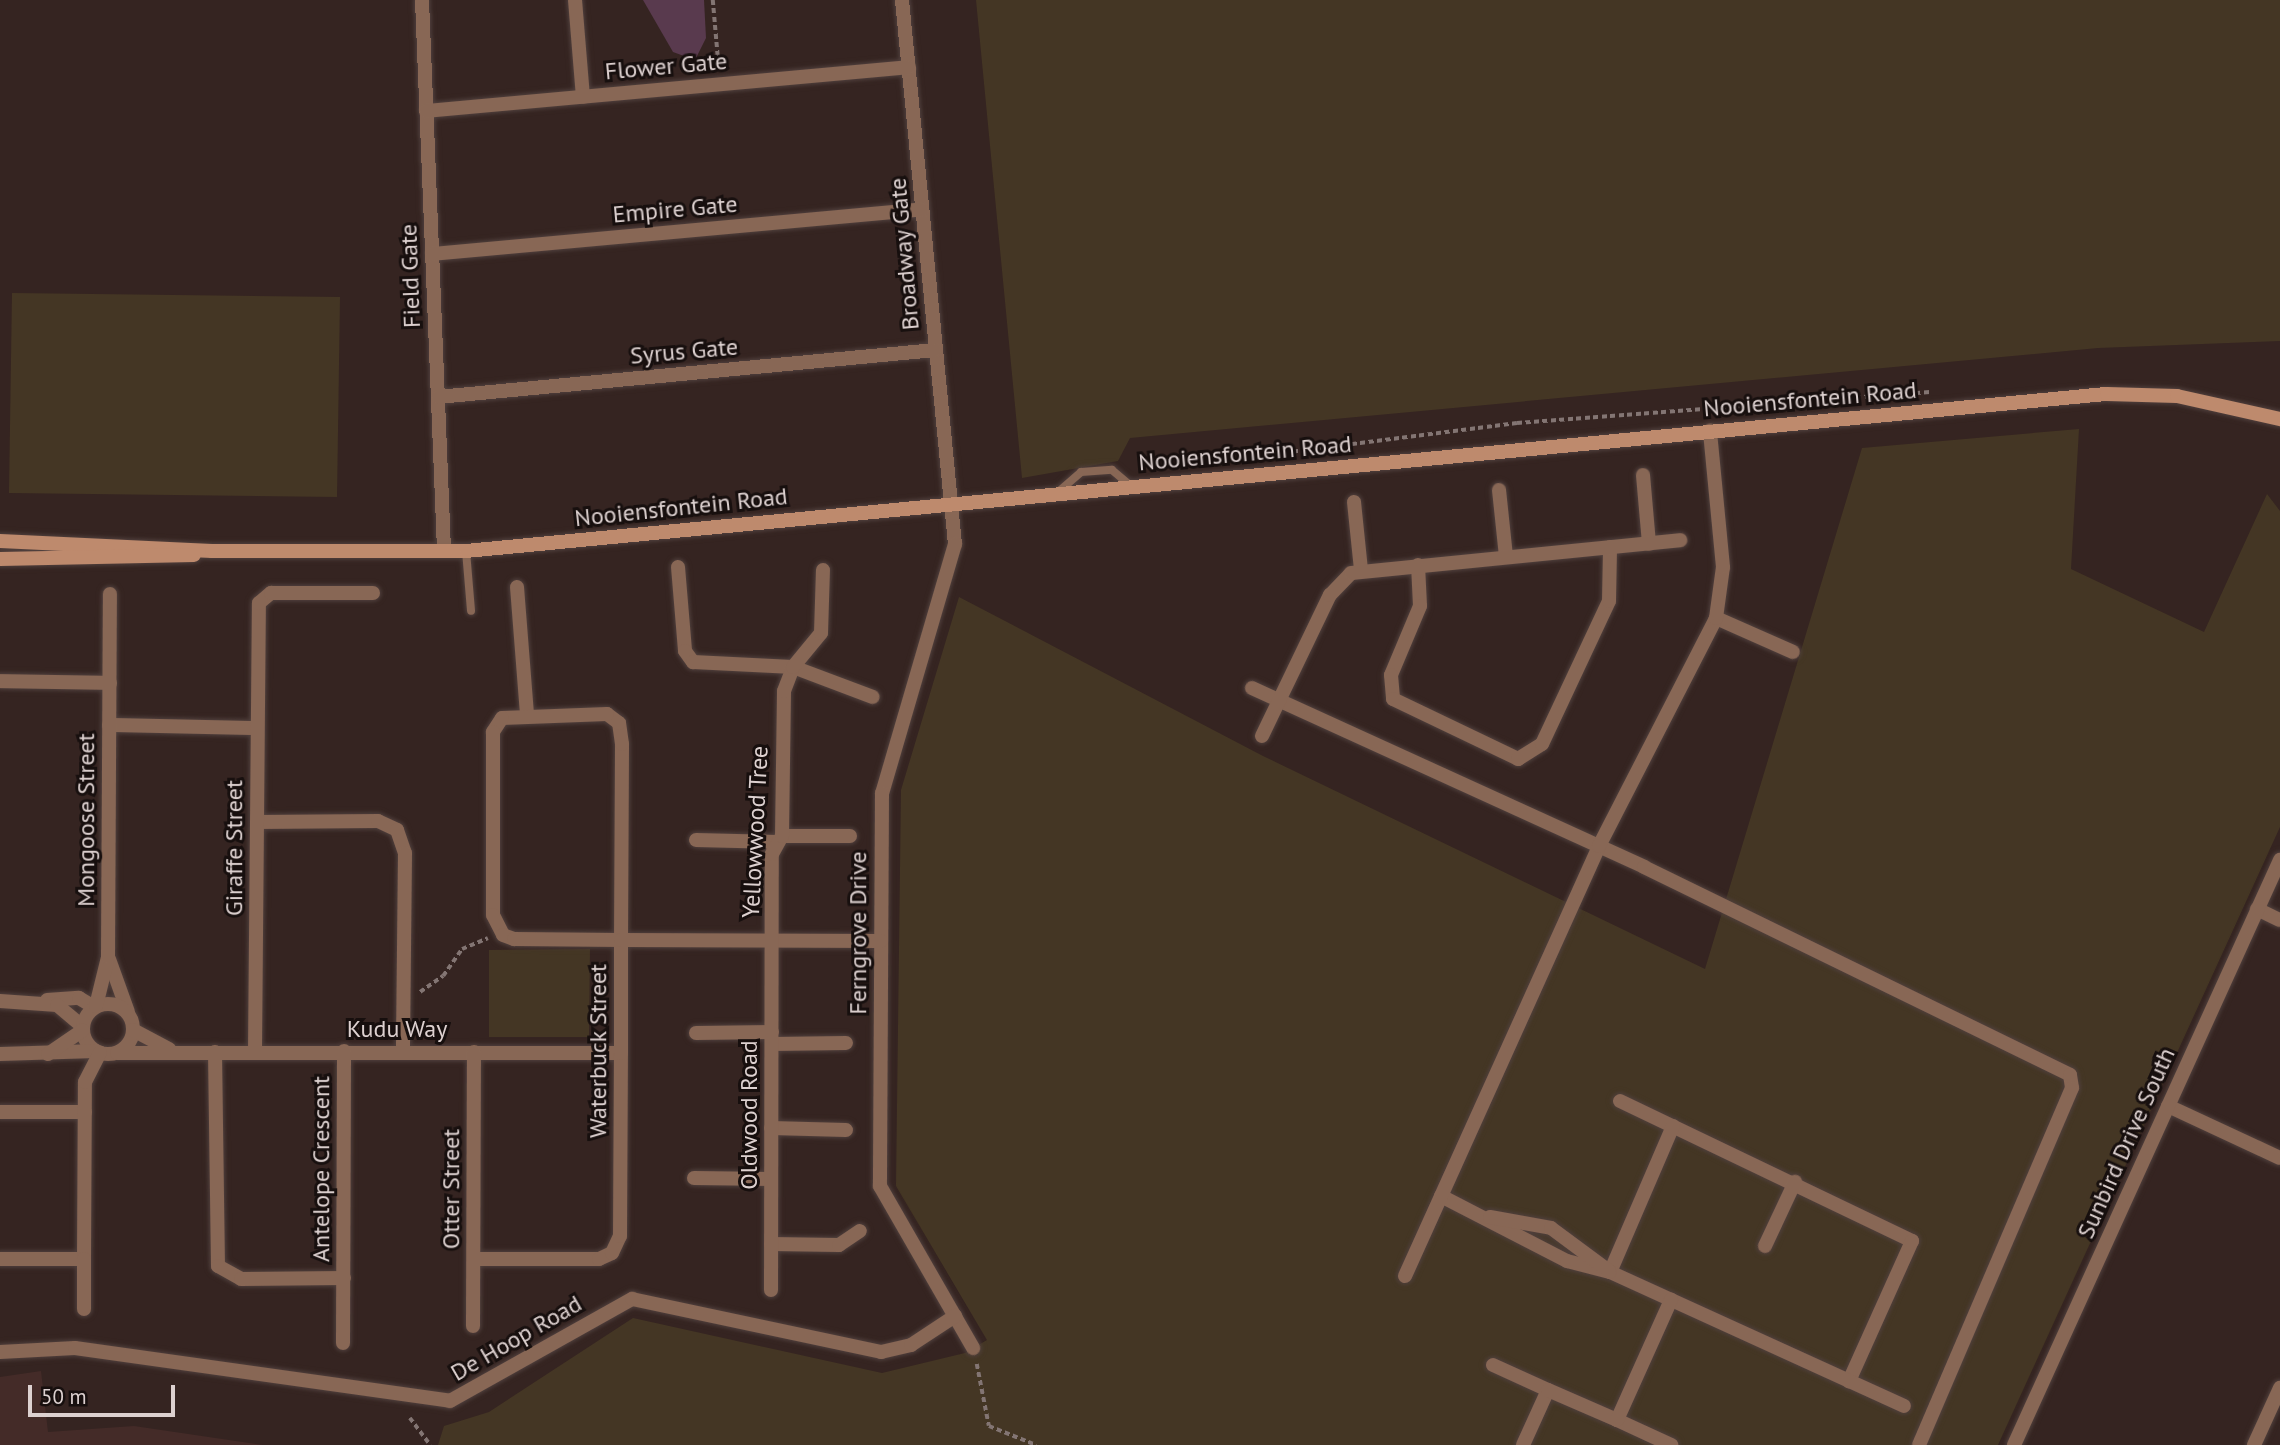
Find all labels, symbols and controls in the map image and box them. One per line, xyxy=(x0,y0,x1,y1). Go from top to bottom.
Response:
street label: Flower Gate xyxy=(604,46,728,86)
street label: Broadway Gate xyxy=(883,176,925,332)
street label: Empire Gate xyxy=(611,189,739,229)
street label: Field Gate xyxy=(394,224,426,328)
street label: Syrus Gate xyxy=(629,332,739,370)
street label: Nooiensfontein Road xyxy=(1702,375,1918,423)
street label: Nooiensfontein Road xyxy=(1137,429,1353,477)
street label: Nooiensfontein Road xyxy=(573,481,789,533)
street label: Mongoose Street xyxy=(72,733,100,907)
street label: Yellowwood Tree xyxy=(736,745,774,919)
street label: Giraffe Street xyxy=(220,780,248,916)
street label: Ferngrove Drive xyxy=(844,851,872,1015)
street label: Waterbuck Street xyxy=(584,964,612,1138)
street label: Kudu Way xyxy=(346,1015,448,1043)
street label: Oldwood Road xyxy=(735,1040,763,1190)
street label: Sunbird Drive South xyxy=(2071,1043,2181,1243)
street label: Antelope Crescent xyxy=(307,1076,335,1262)
street label: Otter Street xyxy=(437,1129,465,1249)
street label: De Hoop Road xyxy=(445,1289,587,1387)
scale bar xyxy=(32,1372,178,1416)
text: 50 m xyxy=(41,1383,87,1410)

